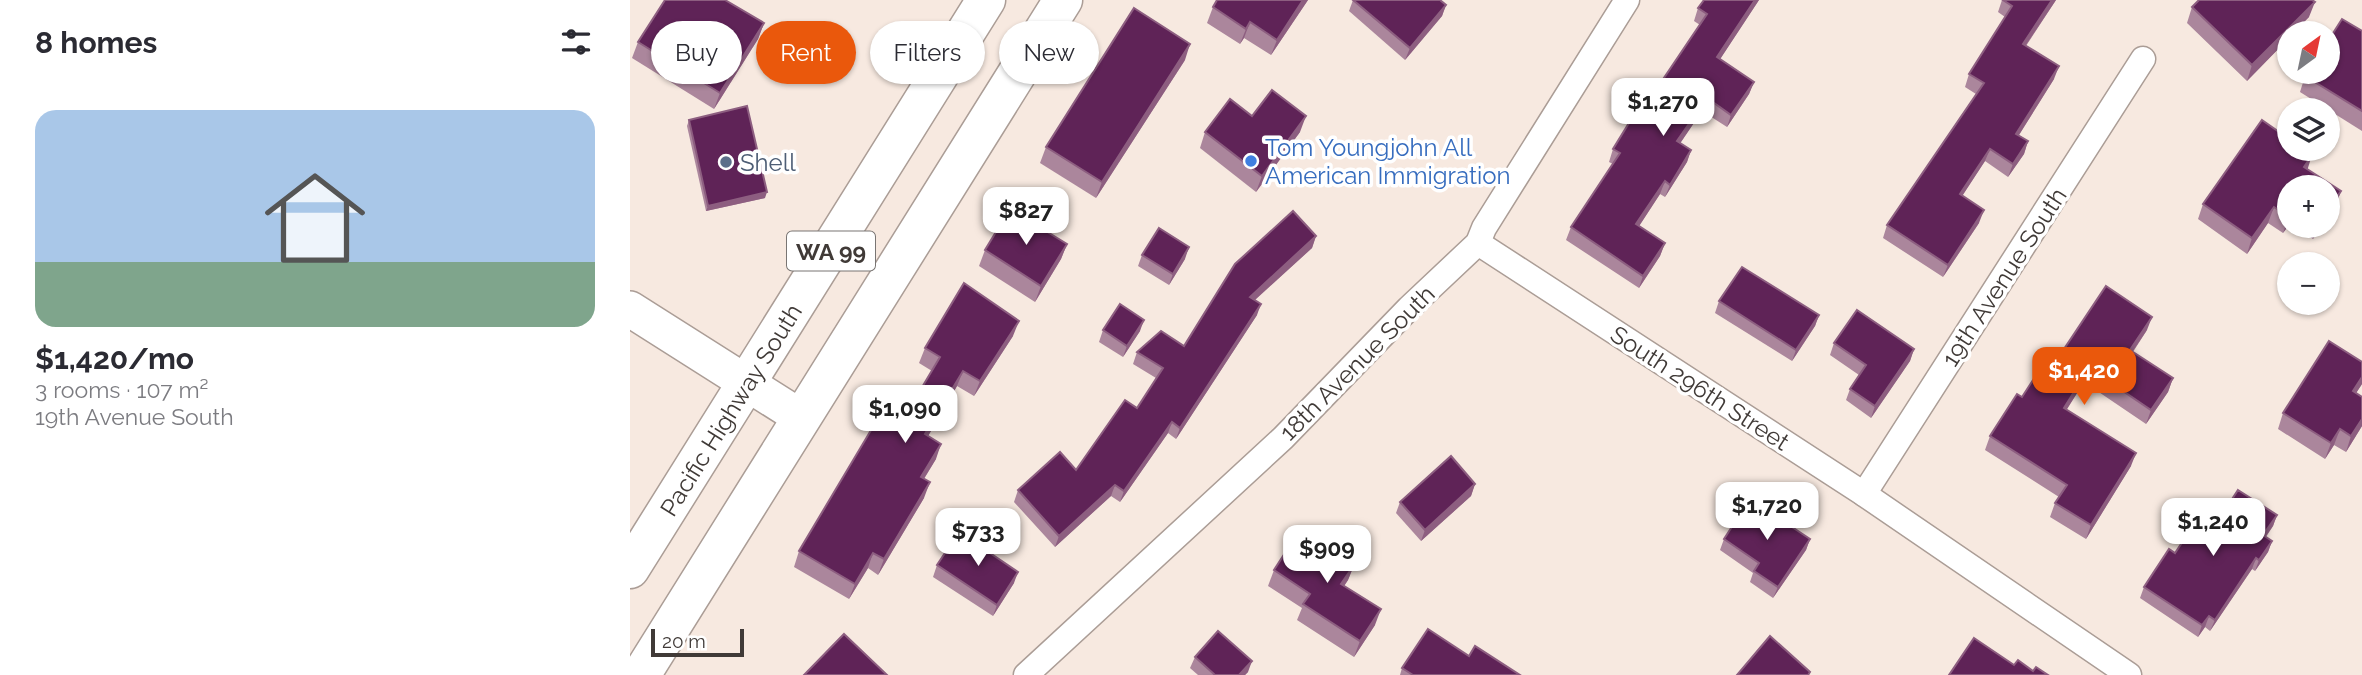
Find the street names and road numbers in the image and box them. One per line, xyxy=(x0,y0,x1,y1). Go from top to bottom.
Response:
street label: 19th Avenue South xyxy=(1935,182,2073,372)
road number: WA 99 xyxy=(787,232,875,270)
street label: 18th Avenue South xyxy=(1273,279,1441,447)
street label: Pacific Highway South xyxy=(654,299,808,521)
street label: South 296th Street xyxy=(1605,319,1795,457)

